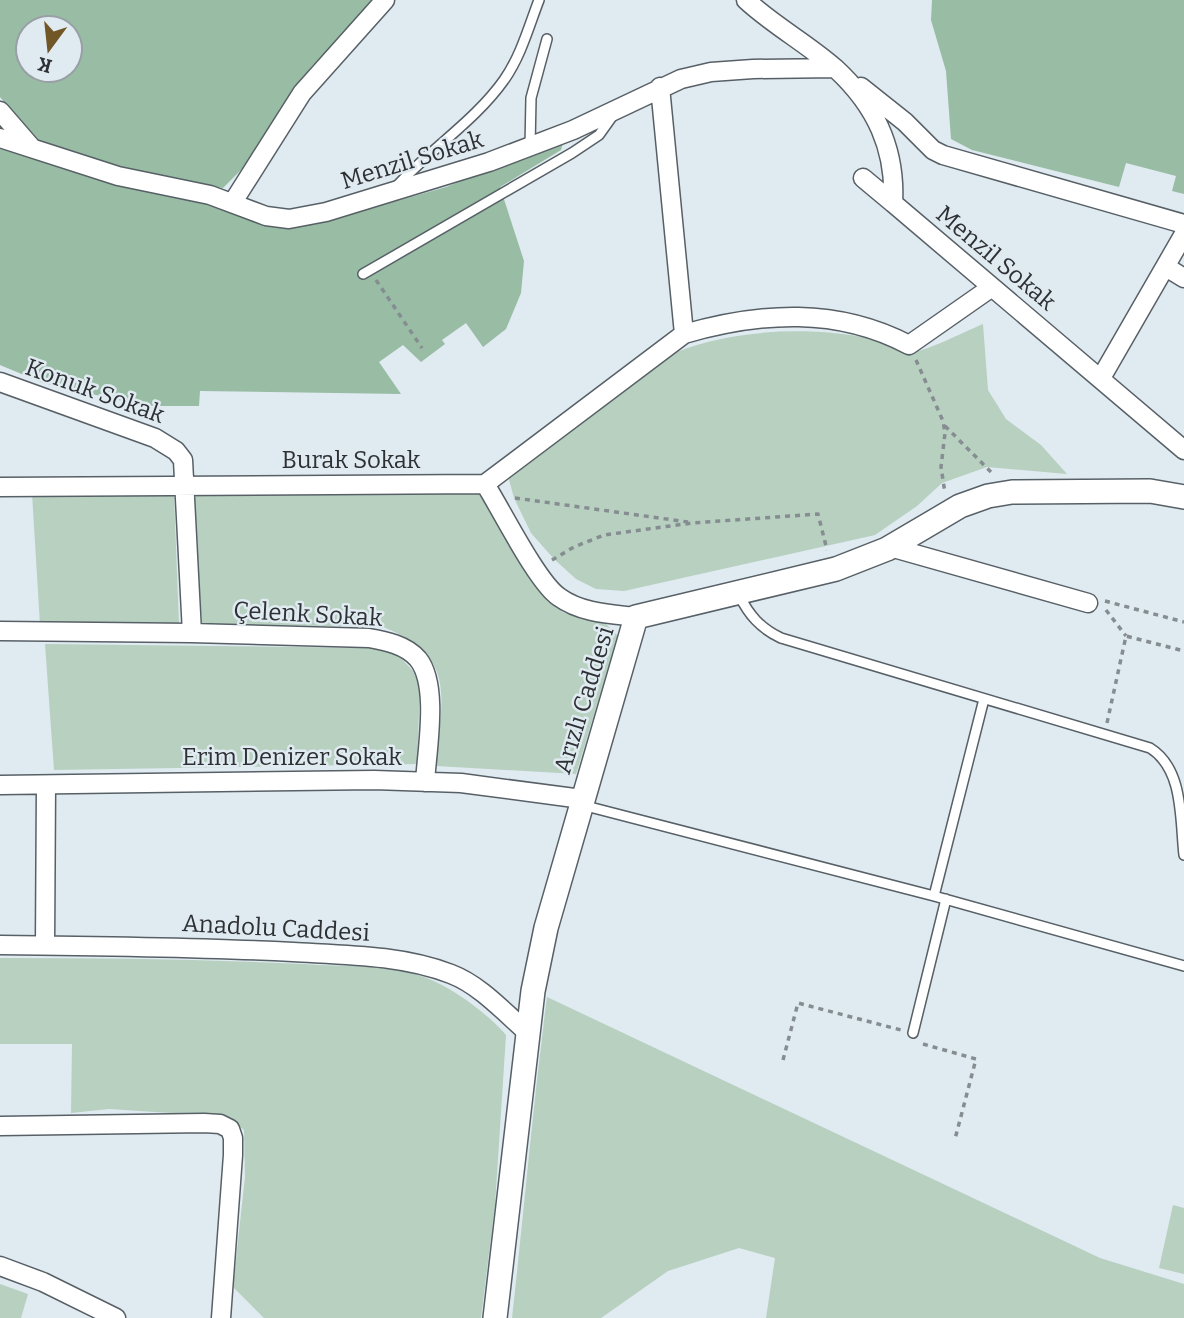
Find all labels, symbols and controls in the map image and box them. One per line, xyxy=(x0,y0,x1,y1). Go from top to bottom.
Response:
north arrow xyxy=(14,14,84,84)
text: K xyxy=(35,52,54,78)
street label: Menzil Sokak xyxy=(337,125,487,195)
street label: Menzil Sokak xyxy=(931,200,1062,316)
street label: Konuk Sokak xyxy=(22,353,169,429)
street label: Burak Sokak xyxy=(282,446,421,474)
street label: Çelenk Sokak xyxy=(233,596,384,632)
street label: Arızlı Caddesi xyxy=(548,623,620,777)
street label: Erim Denizer Sokak xyxy=(182,743,402,771)
street label: Anadolu Caddesi xyxy=(181,909,371,947)

